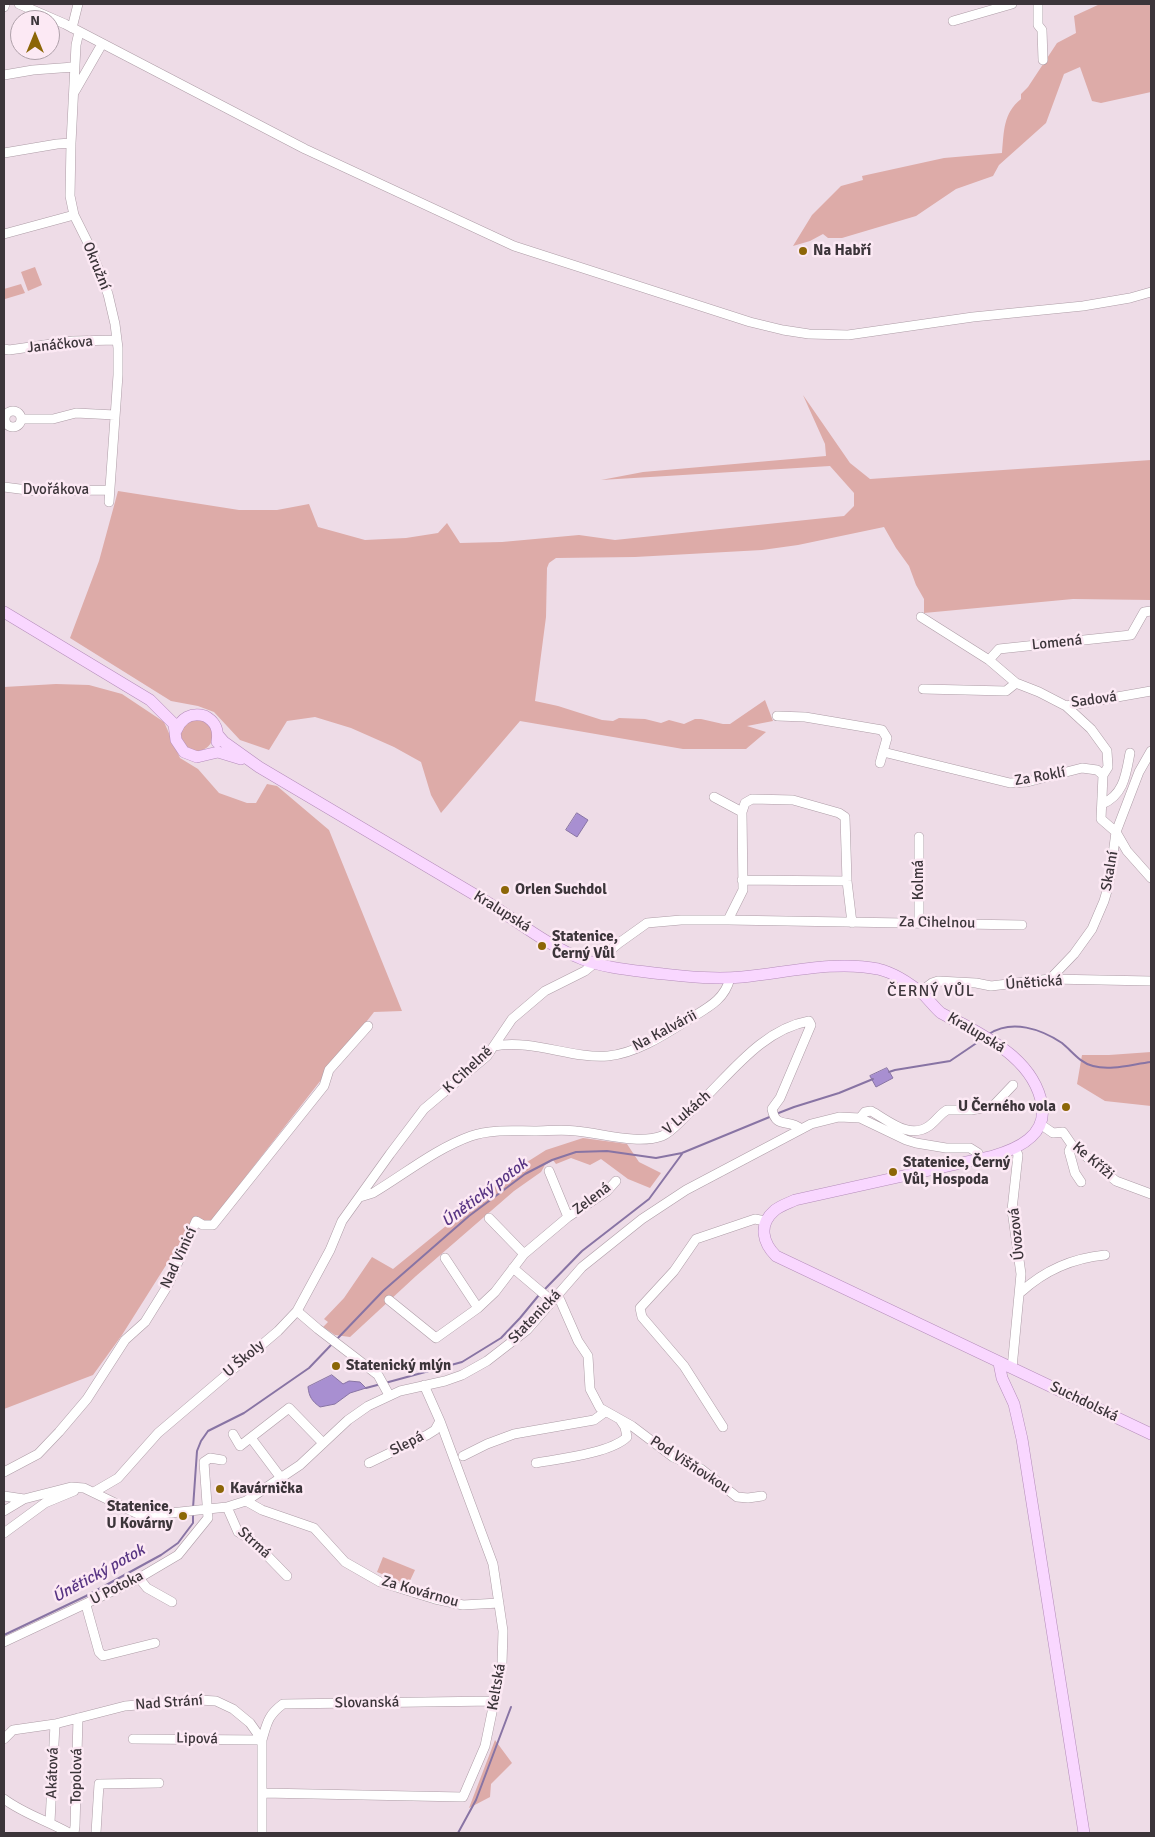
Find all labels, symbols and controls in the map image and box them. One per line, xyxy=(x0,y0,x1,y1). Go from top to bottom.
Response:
north arrow xyxy=(10,10,60,60)
text: N xyxy=(30,12,40,29)
street label: Okružní xyxy=(78,239,114,293)
place label: Na Habří xyxy=(813,242,871,260)
marker: Na Habří xyxy=(797,245,809,257)
street label: Janáčkova xyxy=(26,333,94,357)
street label: Dvořákova xyxy=(23,481,89,499)
street label: Lomená xyxy=(1031,631,1083,655)
street label: Sadová xyxy=(1070,688,1118,712)
street label: Za Roklí xyxy=(1013,764,1067,790)
street label: Skalní xyxy=(1098,850,1122,892)
street label: Kolmá xyxy=(910,860,928,900)
place label: Orlen Suchdol xyxy=(515,881,607,899)
marker: Orlen Suchdol xyxy=(499,884,511,896)
street label: Kralupská xyxy=(470,887,534,937)
street label: Za Cihelnou xyxy=(899,913,975,933)
place label: Statenice, Černý Vůl xyxy=(552,928,618,963)
marker: Statenice, Černý Vůl xyxy=(536,940,548,952)
street label: Únětická xyxy=(1005,972,1063,994)
district label: ČERNÝ VŮL xyxy=(886,982,976,1002)
street label: Na Kalvárii xyxy=(630,1007,700,1055)
street label: Kralupská xyxy=(944,1009,1008,1057)
street label: K Cihelně xyxy=(440,1043,496,1097)
street label: V Lukách xyxy=(659,1087,715,1139)
place label: U Černého vola xyxy=(958,1098,1056,1116)
marker: U Černého vola xyxy=(1060,1101,1072,1113)
street label: Ke Kříži xyxy=(1068,1138,1118,1184)
water label: Únětický potok xyxy=(438,1154,532,1232)
place label: Statenice, Černý Vůl, Hospoda xyxy=(903,1154,1010,1189)
marker: Statenice, Černý Vůl, Hospoda xyxy=(887,1166,899,1178)
street label: Zelená xyxy=(569,1179,615,1219)
street label: Úvozová xyxy=(1005,1207,1029,1261)
street label: Nad Vinicí xyxy=(157,1225,201,1291)
street label: Statenická xyxy=(505,1286,565,1348)
street label: U Školy xyxy=(220,1337,268,1381)
place label: Statenický mlýn xyxy=(346,1357,451,1375)
marker: Statenický mlýn xyxy=(330,1360,342,1372)
street label: Suchdolská xyxy=(1047,1378,1121,1426)
street label: Slepá xyxy=(387,1428,427,1460)
street label: Pod Višňovkou xyxy=(646,1432,734,1498)
place label: Kavárnička xyxy=(230,1480,303,1498)
marker: Kavárnička xyxy=(214,1483,226,1495)
place label: Statenice, U Kovárny xyxy=(106,1498,173,1533)
marker: Statenice, U Kovárny xyxy=(177,1510,189,1522)
street label: Strmá xyxy=(234,1523,274,1563)
water label: Únětický potok xyxy=(50,1541,148,1607)
street label: U Potoka xyxy=(87,1567,147,1609)
street label: Za Kovárnou xyxy=(379,1572,461,1612)
street label: Keltská xyxy=(484,1662,510,1712)
street label: Nad Strání xyxy=(135,1692,203,1714)
street label: Slovanská xyxy=(335,1693,399,1713)
street label: Lipová xyxy=(176,1730,218,1748)
street label: Akátová xyxy=(43,1747,63,1799)
street label: Topolová xyxy=(68,1748,86,1804)

